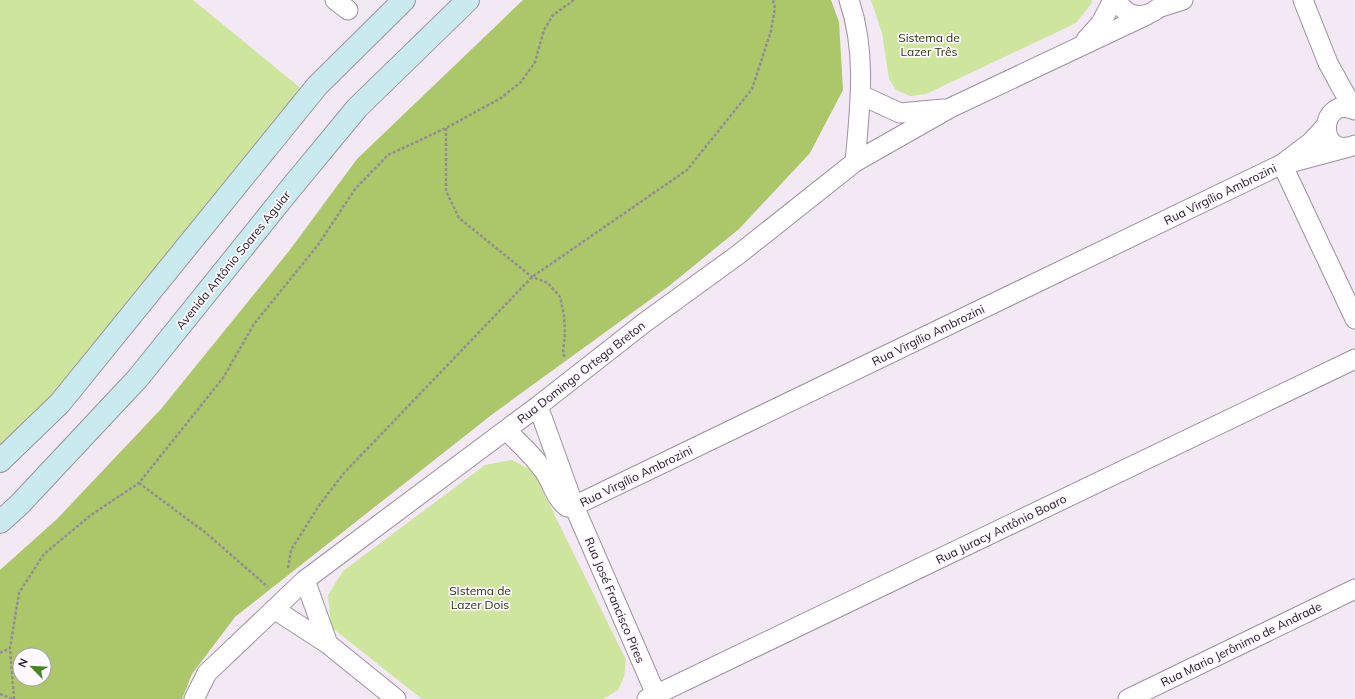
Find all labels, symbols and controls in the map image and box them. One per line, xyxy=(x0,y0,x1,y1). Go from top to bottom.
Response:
park label: Sistema de Lazer Três xyxy=(898,30,960,59)
street label: Rua Virgílio Ambrozini xyxy=(1161,160,1279,228)
street label: Avenida Antônio Soares Aguiar xyxy=(172,187,294,332)
street label: Rua Virgílio Ambrozini xyxy=(869,301,987,369)
street label: Rua Domingo Ortega Breton xyxy=(514,317,648,427)
street label: Rua Virgílio Ambrozini xyxy=(577,442,695,510)
street label: Rua Juracy Antônio Boaro xyxy=(933,491,1069,567)
street label: Rua José Francisco Pires xyxy=(582,535,648,665)
park label: SIstema de Lazer Dois xyxy=(449,583,511,612)
street label: Rua Mario Jerônimo de Andrade xyxy=(1158,598,1324,690)
north arrow xyxy=(12,647,52,687)
text: N xyxy=(15,656,31,670)

